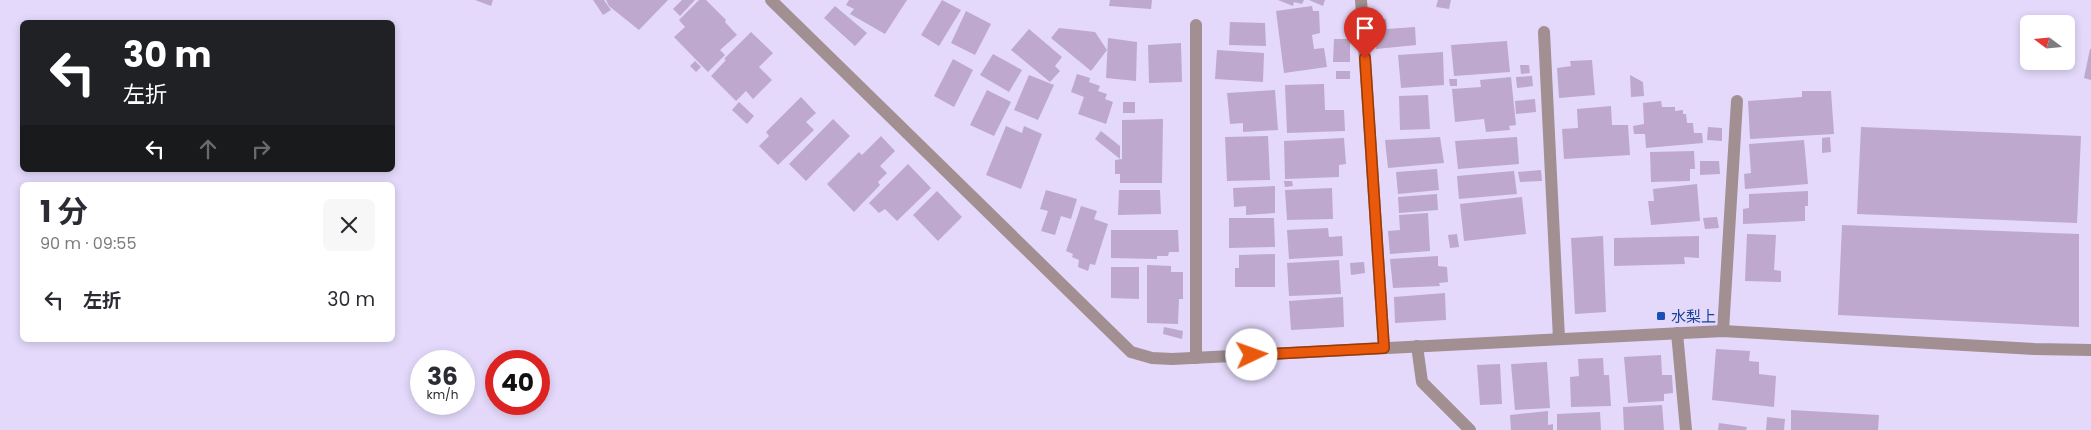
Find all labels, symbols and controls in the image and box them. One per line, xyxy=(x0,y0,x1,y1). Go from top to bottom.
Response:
pin xyxy=(1344,7,1386,58)
icon: arrive xyxy=(1351,14,1379,42)
north arrow xyxy=(2020,15,2075,70)
map controls xyxy=(2020,15,2075,70)
text: 30 m xyxy=(123,30,211,79)
icon: left xyxy=(40,40,105,105)
text: 左折 xyxy=(123,79,167,110)
icon: left xyxy=(141,135,169,163)
icon: ahead xyxy=(194,135,222,163)
icon: right xyxy=(247,135,275,163)
text: 1 分 xyxy=(40,190,88,233)
button: close xyxy=(323,199,375,251)
text: 90 m · 09:55 xyxy=(40,232,136,255)
icon: left xyxy=(40,286,68,314)
text: 30 m xyxy=(327,286,375,313)
text: 左折 xyxy=(83,287,121,314)
place label: 水梨上 xyxy=(1671,306,1716,327)
marker: 水梨上 xyxy=(1655,310,1667,322)
position arrow xyxy=(1225,328,1277,380)
speed limit sign: 40 xyxy=(485,350,550,415)
text: 36 xyxy=(427,359,458,394)
text: km/h xyxy=(427,386,458,403)

